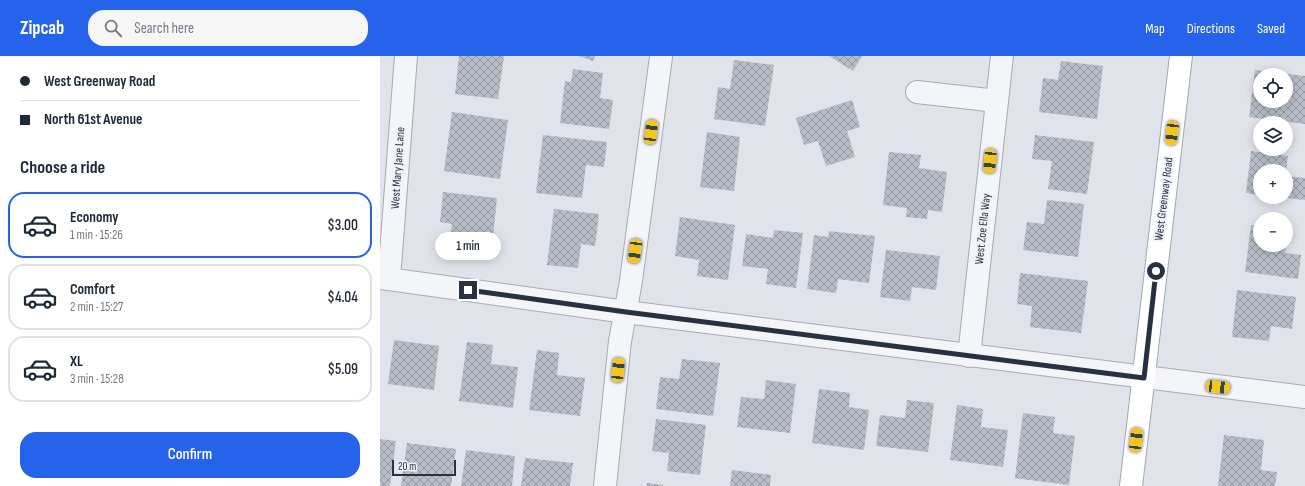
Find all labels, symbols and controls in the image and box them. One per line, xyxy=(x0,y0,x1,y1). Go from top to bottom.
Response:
search box xyxy=(88,10,368,46)
text: Zipcab xyxy=(20,17,64,40)
icon: search xyxy=(102,17,124,39)
text: Search here xyxy=(134,19,194,38)
text: Map xyxy=(1145,20,1165,37)
text: Directions xyxy=(1187,20,1235,37)
text: Saved xyxy=(1257,20,1285,37)
map controls xyxy=(1253,68,1293,252)
button: locate xyxy=(1253,68,1293,108)
text: West Greenway Road xyxy=(44,72,155,91)
text: North 61st Avenue xyxy=(44,110,142,129)
button: layers xyxy=(1253,116,1293,156)
car xyxy=(643,119,659,145)
car xyxy=(1165,120,1179,146)
street label: West Mary Jane Lane xyxy=(388,126,408,209)
car xyxy=(983,148,997,174)
street label: West Greenway Road xyxy=(1151,156,1177,242)
text: Choose a ride xyxy=(20,157,105,178)
button: + xyxy=(1253,164,1293,204)
street label: West Zoe Ella Way xyxy=(972,192,994,265)
icon: car xyxy=(22,207,58,243)
text: Economy xyxy=(70,208,119,227)
button: − xyxy=(1253,212,1293,252)
text: $3.00 xyxy=(327,216,358,235)
text: 1 min · 15:26 xyxy=(70,227,123,243)
callout: 1 min xyxy=(435,232,501,260)
text: 1 min xyxy=(456,238,480,254)
car xyxy=(627,238,643,264)
route start xyxy=(1147,262,1165,280)
icon: car xyxy=(22,279,58,315)
text: Comfort xyxy=(70,280,115,299)
route end xyxy=(459,281,477,299)
text: $4.04 xyxy=(327,288,358,307)
text: 2 min · 15:27 xyxy=(70,299,123,315)
icon: car xyxy=(22,351,58,387)
text: XL xyxy=(70,352,83,371)
car xyxy=(611,357,625,383)
text: $5.09 xyxy=(327,360,358,379)
text: 3 min · 15:28 xyxy=(70,371,124,387)
car xyxy=(1205,380,1231,394)
car xyxy=(1129,427,1143,453)
button: Confirm xyxy=(20,432,360,478)
scale bar xyxy=(392,458,456,477)
text: 20 m xyxy=(398,460,416,473)

